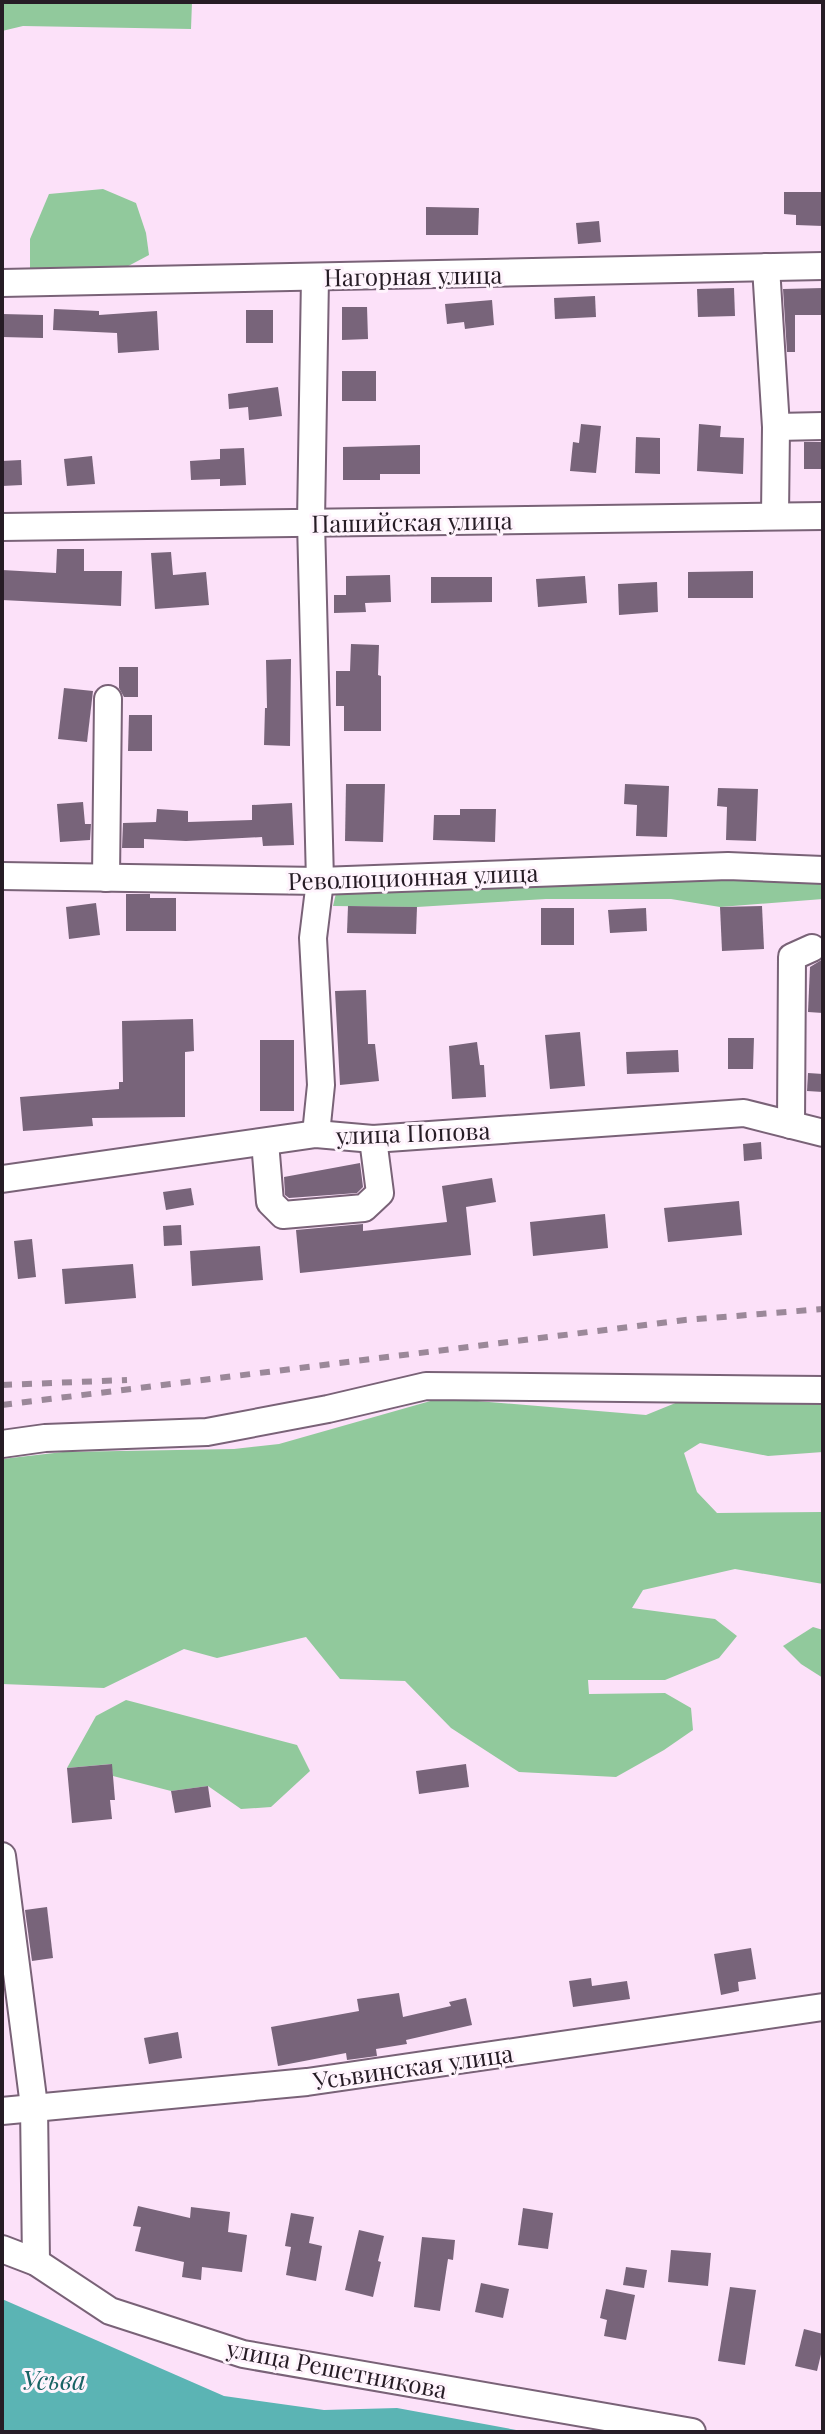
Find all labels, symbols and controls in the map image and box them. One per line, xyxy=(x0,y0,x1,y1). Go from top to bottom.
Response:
street label: Нагорная улица xyxy=(323,257,503,293)
street label: Пашийская улица xyxy=(311,503,513,539)
street label: Революционная улица xyxy=(287,856,539,896)
street label: улица Попова xyxy=(334,1113,491,1151)
street label: Усьвинская улица xyxy=(310,2036,515,2096)
street label: улица Решетникова xyxy=(223,2331,450,2405)
water label: Усьва xyxy=(22,2362,86,2397)

